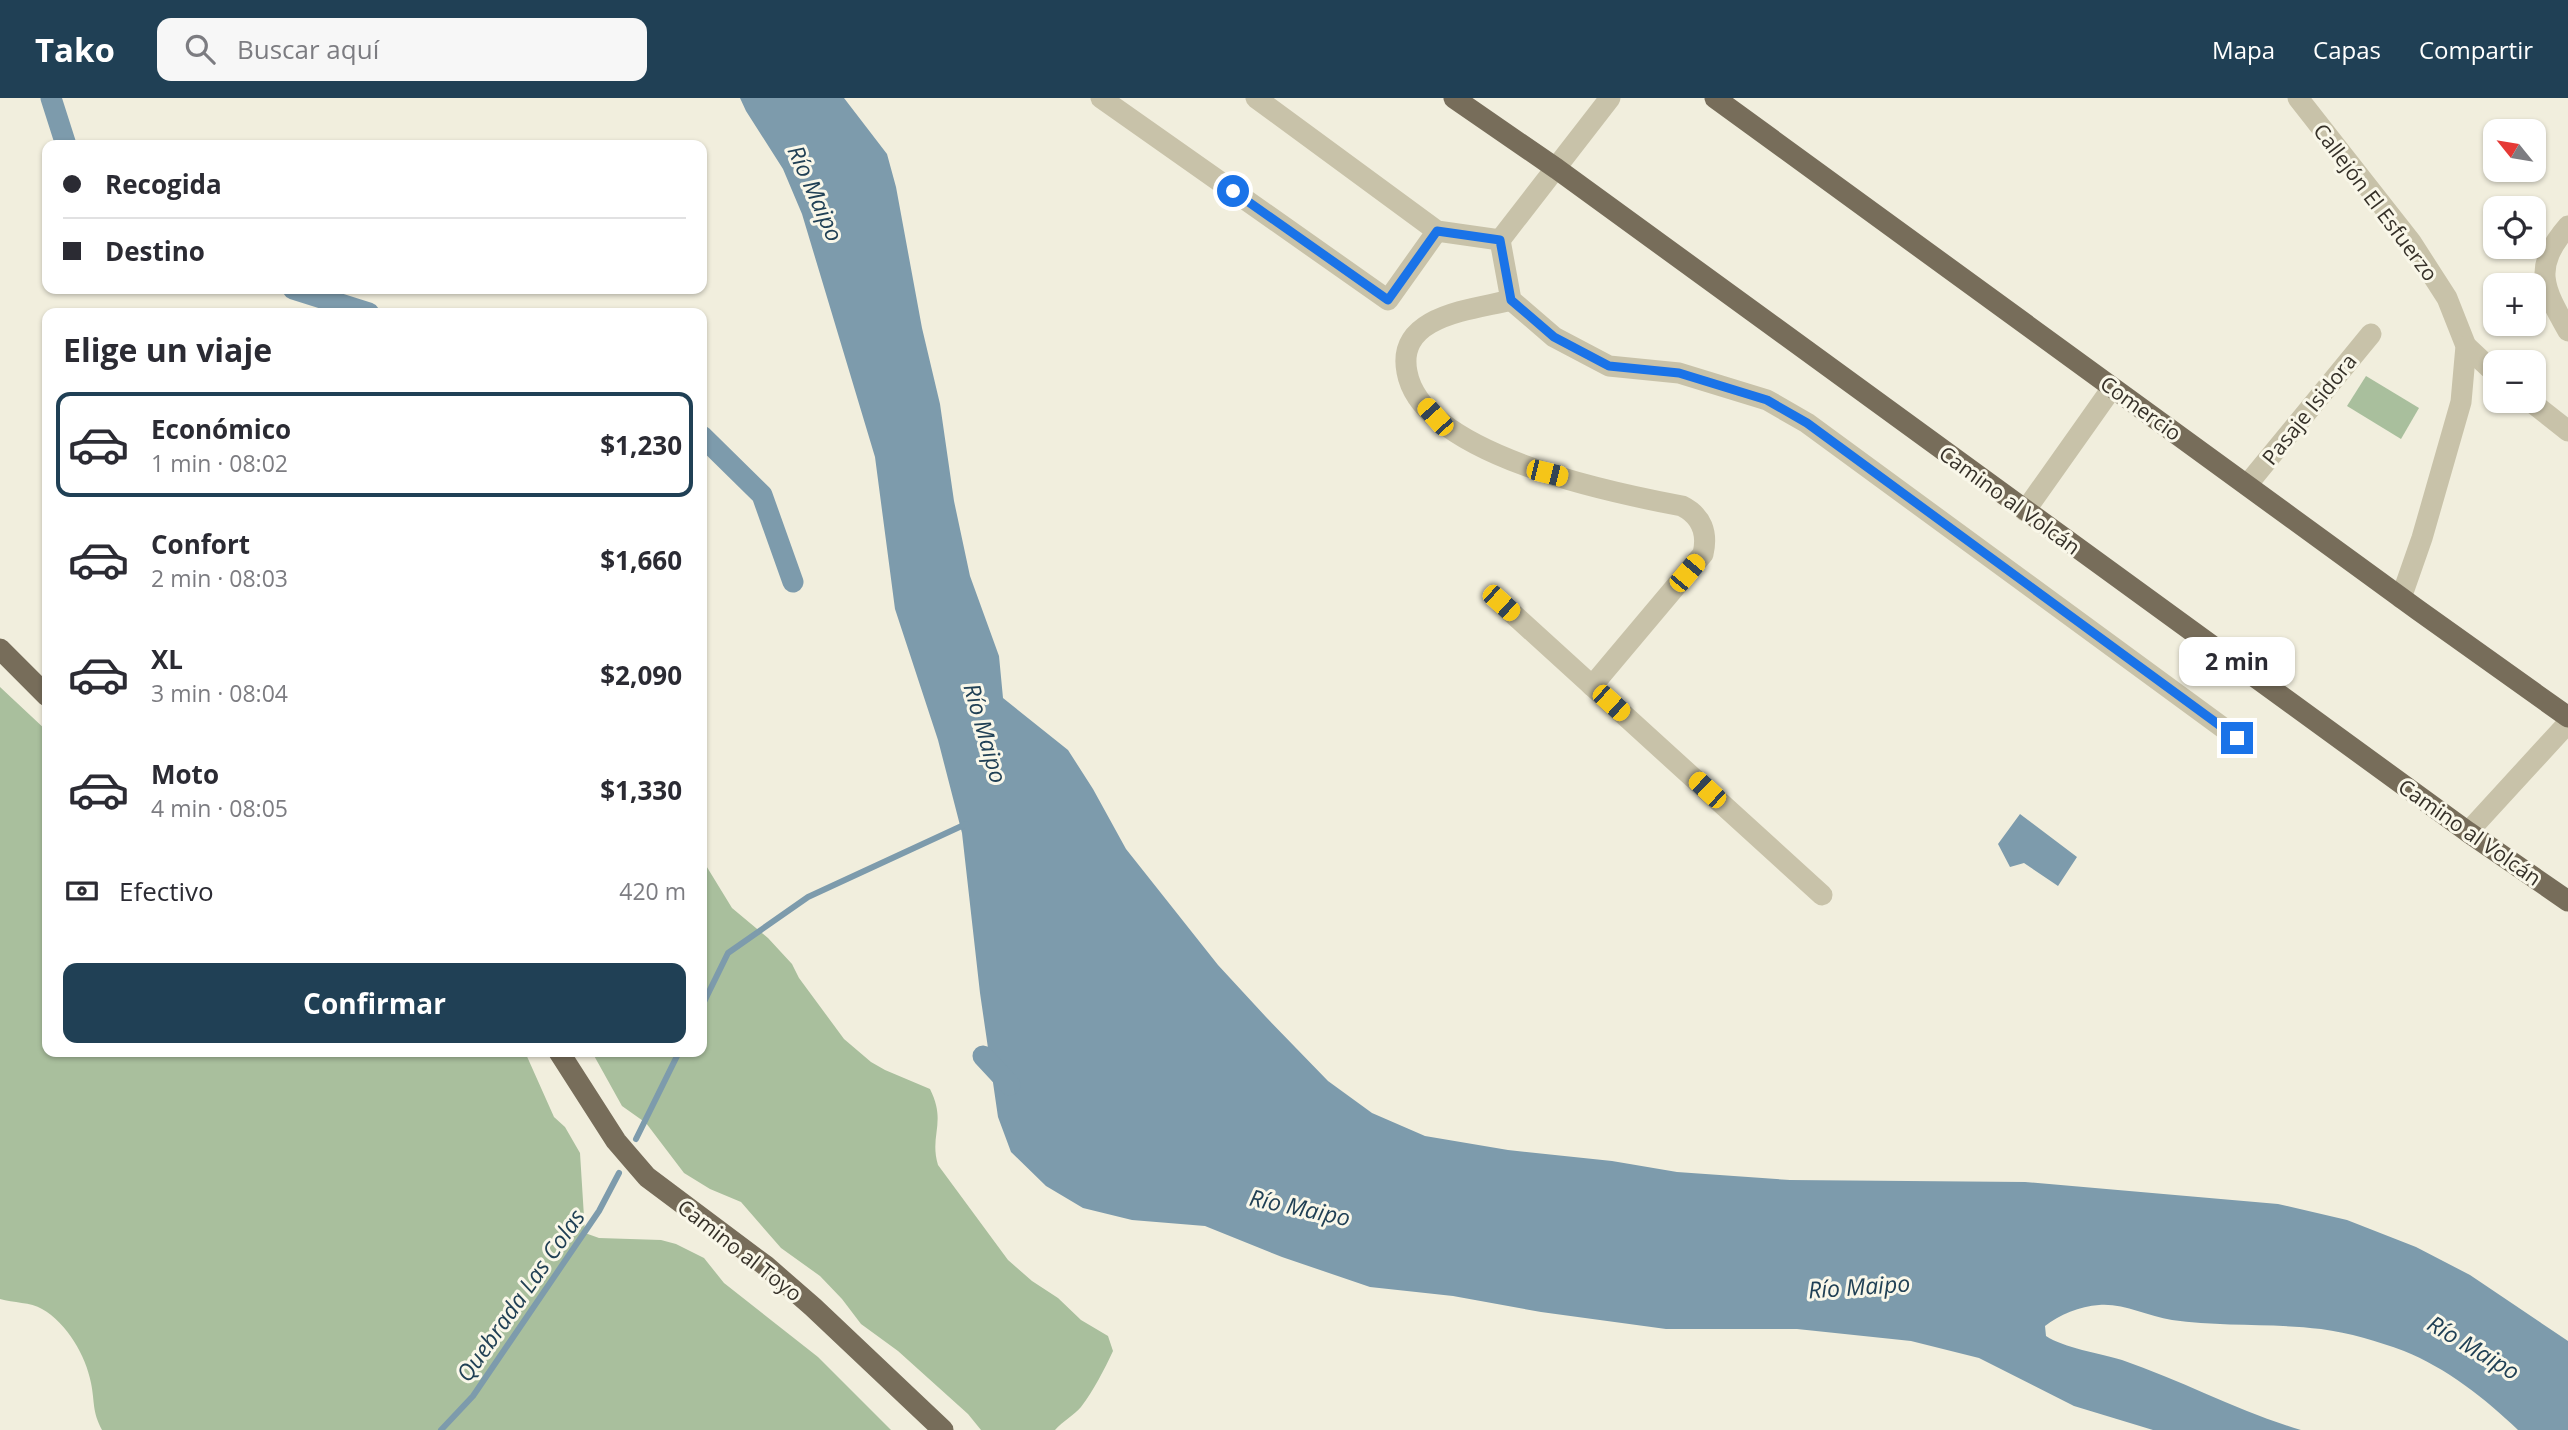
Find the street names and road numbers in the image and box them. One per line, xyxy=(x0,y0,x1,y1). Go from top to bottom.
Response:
street label: Callejón El Esfuerzo xyxy=(2308,118,2444,286)
street label: Pasaje Isidora xyxy=(2256,348,2362,470)
street label: Comercio xyxy=(2095,369,2187,447)
street label: Camino al Volcán xyxy=(1934,439,2086,561)
street label: Camino al Volcán xyxy=(2393,772,2547,892)
street label: Camino al Toyo xyxy=(672,1193,808,1307)

